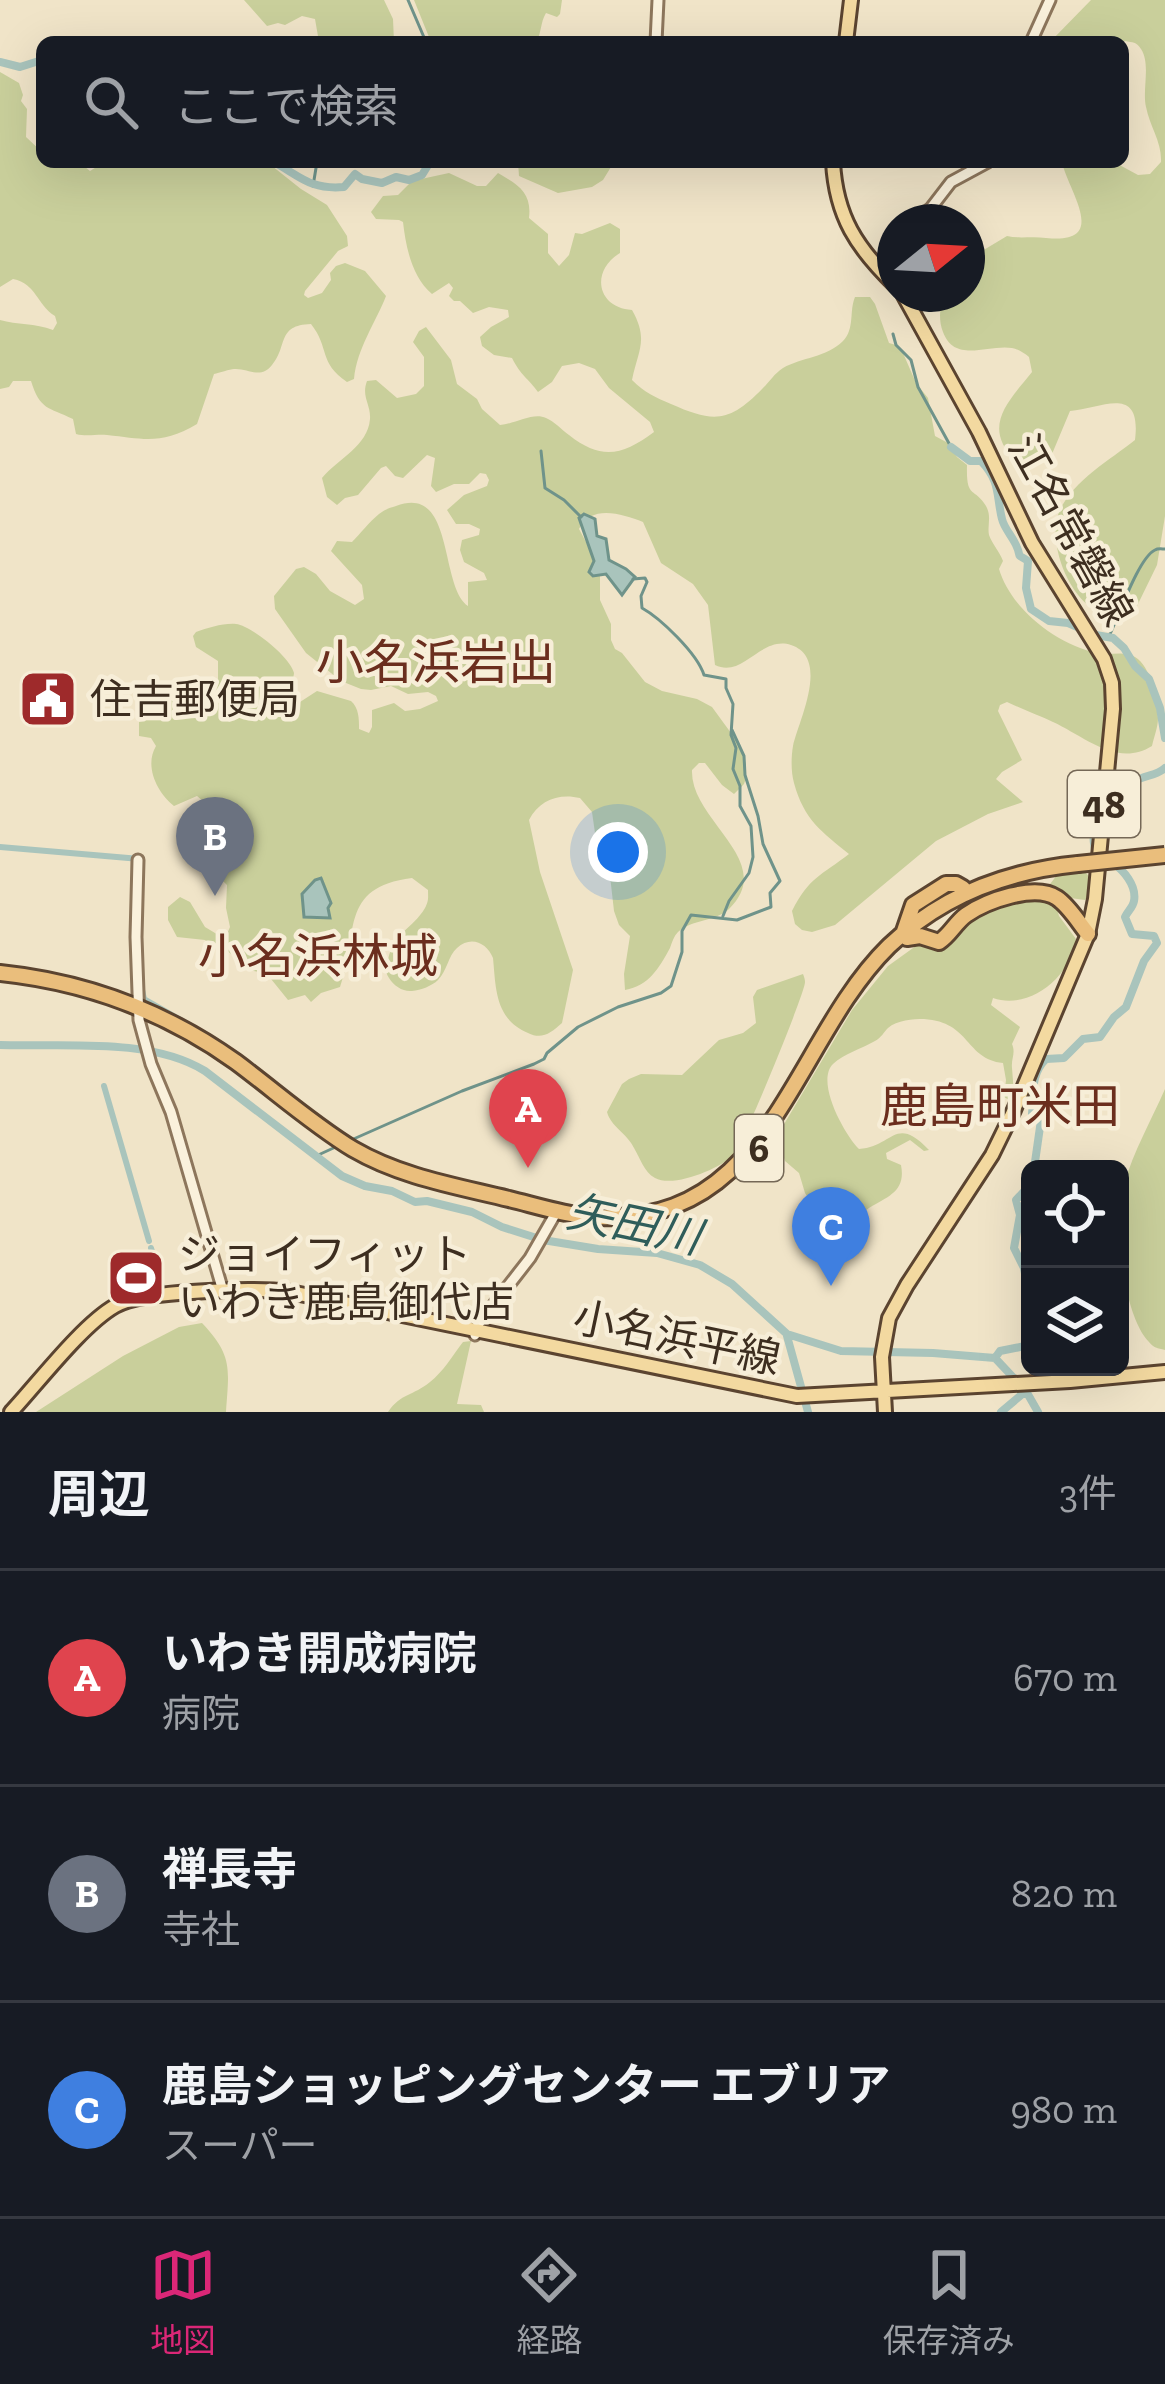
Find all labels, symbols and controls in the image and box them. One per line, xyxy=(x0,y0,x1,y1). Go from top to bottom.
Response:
search box xyxy=(36,36,1129,168)
icon: search xyxy=(78,69,144,135)
text: ここで検索 xyxy=(174,80,399,134)
north arrow xyxy=(877,204,985,312)
street label: 江名常磐線 xyxy=(998,426,1144,634)
district label: 小名浜岩出 xyxy=(316,634,556,691)
public building icon: 住吉郵便局 xyxy=(17,668,79,730)
place label: 住吉郵便局 xyxy=(90,674,300,725)
road number: 48 xyxy=(1068,771,1140,837)
pin: B xyxy=(176,797,254,896)
your location xyxy=(588,822,648,882)
district label: 小名浜林城 xyxy=(198,928,438,985)
pin: A xyxy=(489,1069,567,1168)
district label: 鹿島町米田 xyxy=(880,1078,1120,1135)
road number: 6 xyxy=(735,1115,783,1181)
map controls xyxy=(1021,1160,1129,1376)
button: locate xyxy=(1021,1160,1129,1268)
water label: 矢田川 xyxy=(562,1185,710,1266)
pin: C xyxy=(792,1187,870,1286)
place label: ジョイフィット いわき鹿島御代店 xyxy=(178,1229,514,1328)
sports icon: ジョイフィット いわき鹿島御代店 xyxy=(105,1247,167,1309)
button: layers xyxy=(1021,1268,1129,1376)
street label: 小名浜平線 xyxy=(569,1291,785,1385)
text: 周辺 xyxy=(48,1464,150,1525)
text: 3件 xyxy=(1059,1470,1117,1517)
text: いわき開成病院 xyxy=(162,1627,477,1681)
text: A xyxy=(74,1654,100,1701)
text: 670 m xyxy=(1013,1654,1117,1701)
text: 病院 xyxy=(162,1690,240,1737)
text: 禅長寺 xyxy=(162,1843,297,1897)
text: B xyxy=(75,1870,99,1917)
text: 820 m xyxy=(1011,1870,1117,1917)
text: 寺社 xyxy=(162,1906,240,1953)
text: 鹿島ショッピングセンター エブリア xyxy=(162,2059,890,2113)
text: C xyxy=(74,2086,100,2133)
text: 980 m xyxy=(1010,2086,1117,2133)
text: スーパー xyxy=(162,2122,318,2169)
tab: 地図 xyxy=(150,2242,216,2362)
tab: 経路 xyxy=(516,2242,582,2362)
tab: 保存済み xyxy=(883,2242,1015,2362)

